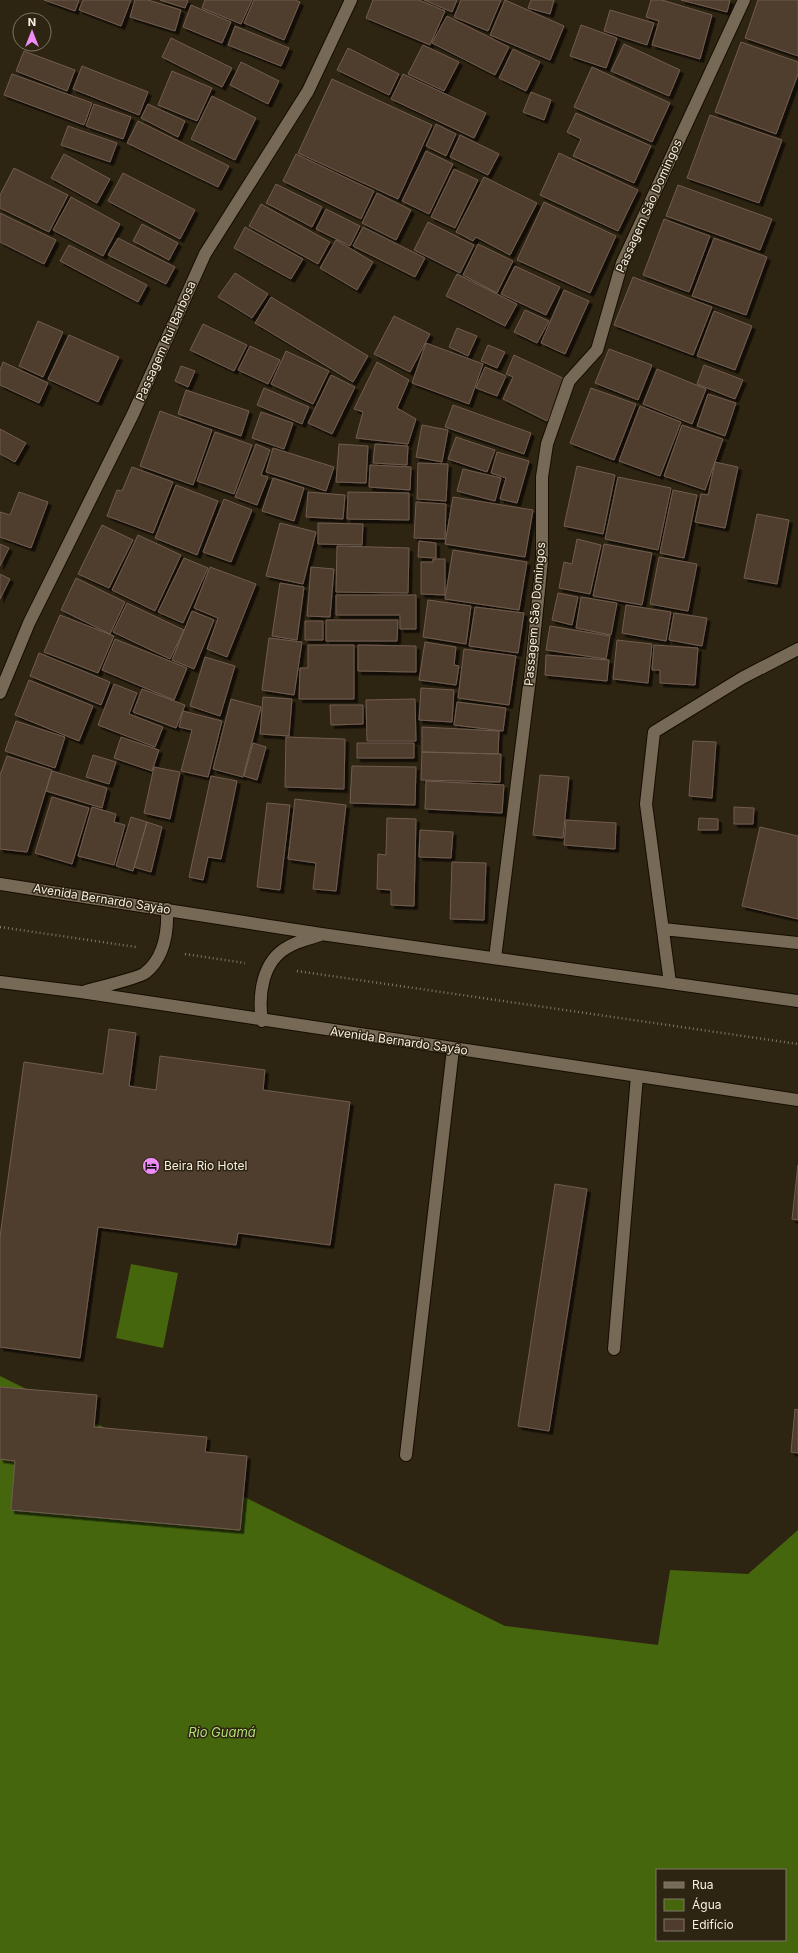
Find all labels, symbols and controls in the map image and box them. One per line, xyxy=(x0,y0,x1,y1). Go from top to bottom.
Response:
north arrow xyxy=(12,12,52,52)
text: N xyxy=(28,15,36,29)
street label: Passagem São Domingos xyxy=(612,137,685,275)
street label: Passagem Rui Barbosa xyxy=(132,278,199,403)
street label: Passagem São Domingos xyxy=(521,541,548,686)
street label: Avenida Bernardo Sayão xyxy=(32,880,172,917)
street label: Avenida Bernardo Sayão xyxy=(329,1023,469,1058)
hotel icon: Beira Rio Hotel xyxy=(141,1156,161,1176)
place label: Beira Rio Hotel xyxy=(164,1158,247,1173)
water label: Rio Guamá xyxy=(188,1724,256,1740)
legend xyxy=(656,1869,786,1941)
text: Rua xyxy=(692,1877,714,1892)
text: Água xyxy=(692,1897,721,1912)
text: Edifício xyxy=(692,1917,734,1932)

